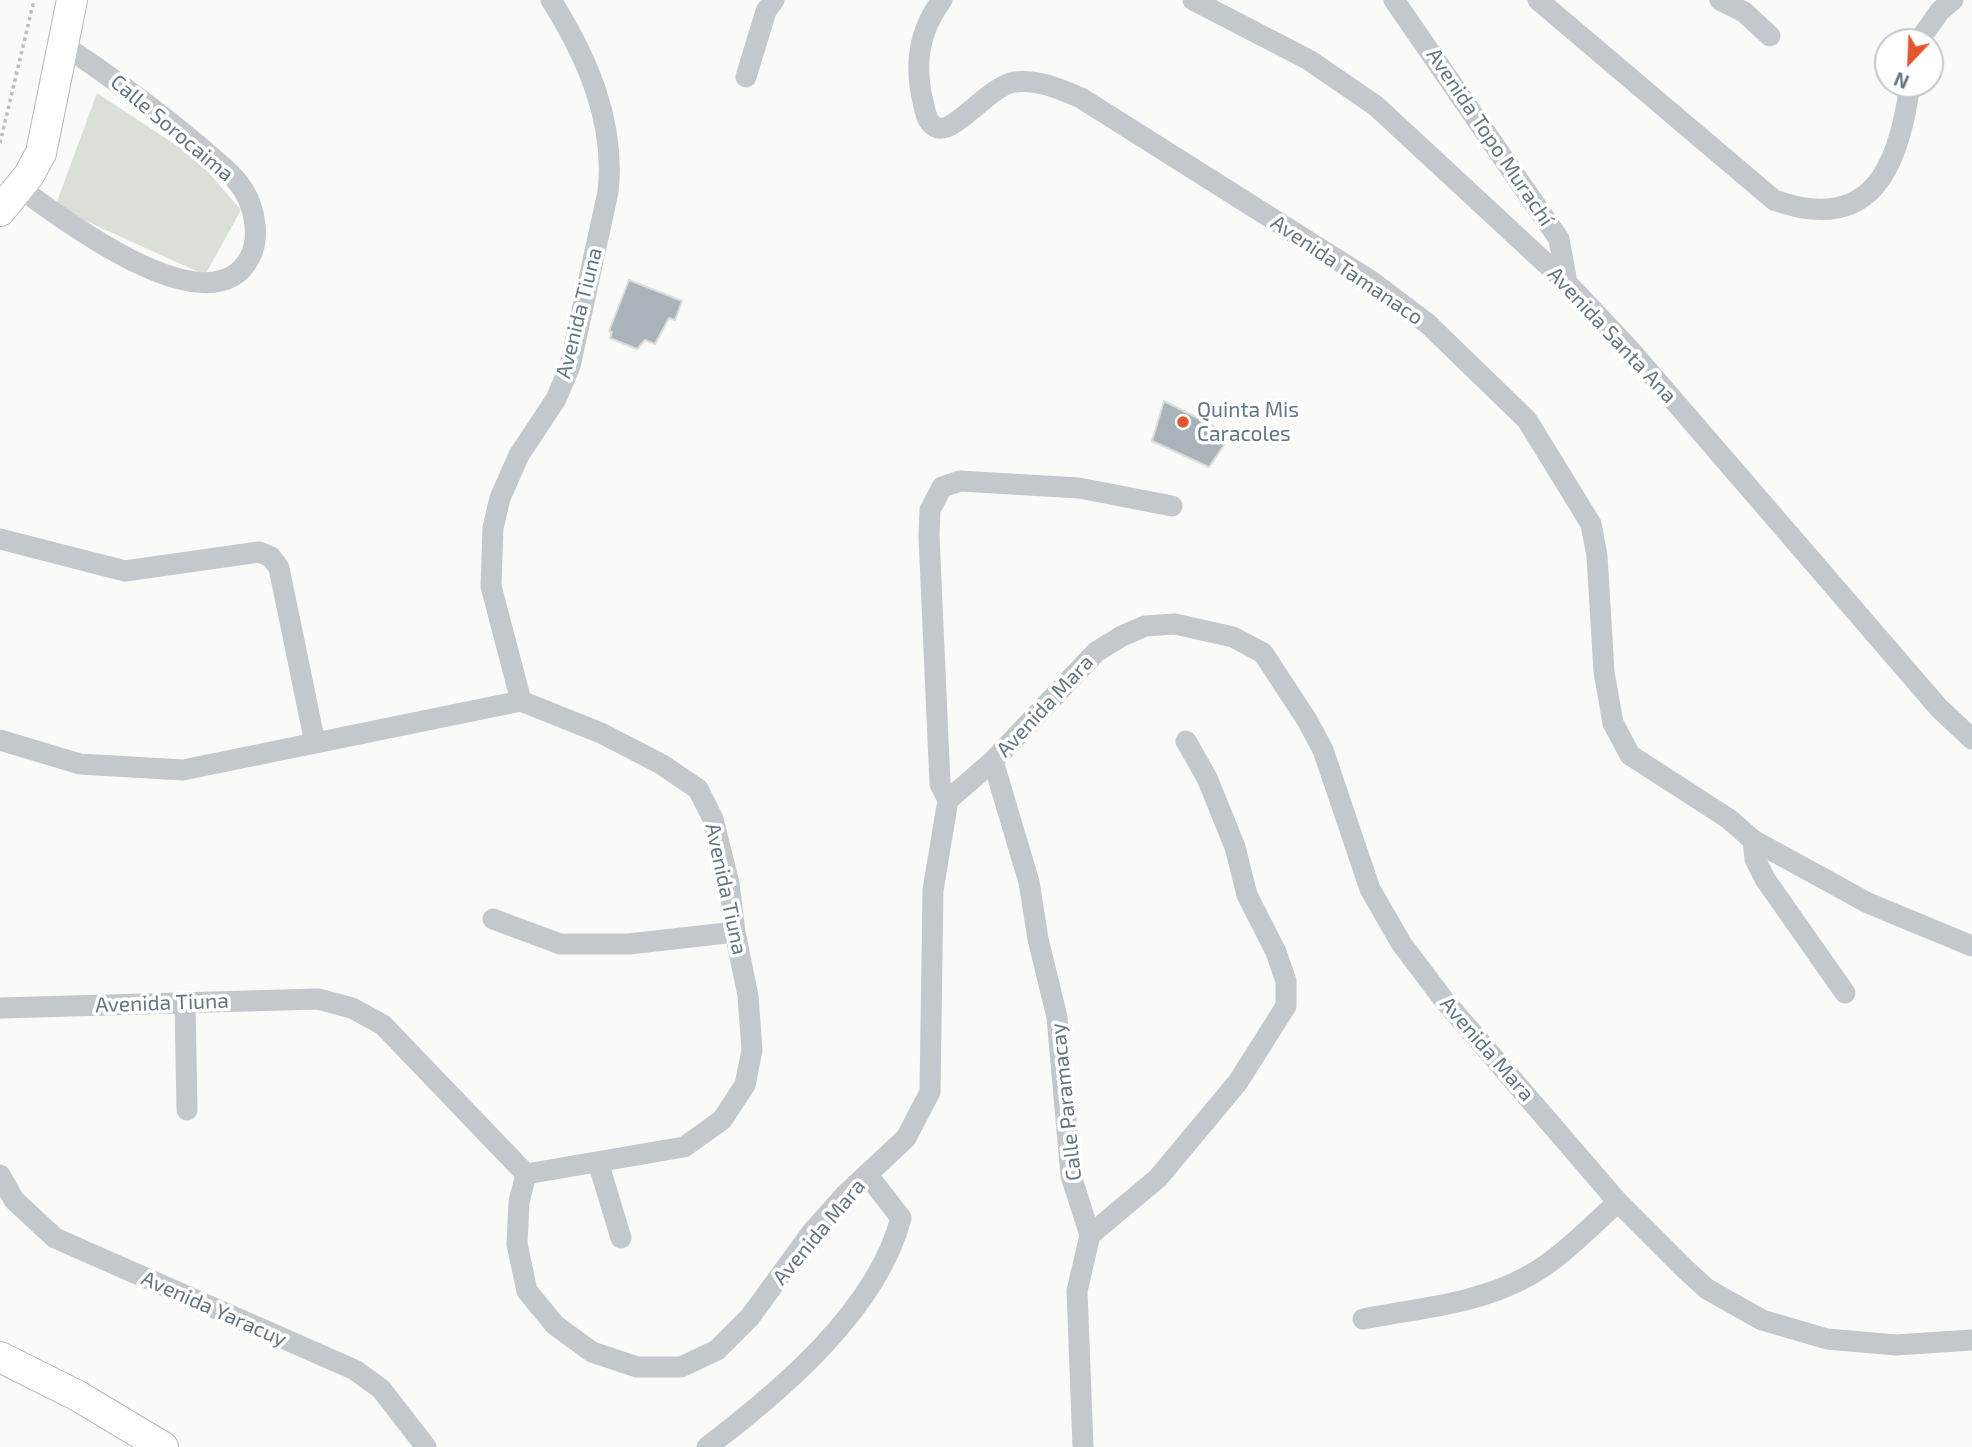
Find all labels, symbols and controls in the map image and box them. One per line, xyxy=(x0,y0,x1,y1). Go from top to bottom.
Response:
north arrow xyxy=(1874,28,1944,98)
street label: Avenida Topo Murachí xyxy=(1421,43,1559,231)
text: N xyxy=(1891,68,1912,94)
street label: Calle Sorocaima xyxy=(105,69,239,187)
street label: Avenida Tamanaco xyxy=(1266,210,1428,330)
street label: Avenida Tiuna xyxy=(551,245,607,381)
street label: Avenida Santa Ana xyxy=(1542,262,1682,408)
place label: Quinta Mis Caracoles xyxy=(1197,397,1299,447)
marker: Quinta Mis Caracoles xyxy=(1175,414,1191,430)
street label: Avenida Mara xyxy=(991,650,1099,762)
street label: Avenida Tiuna xyxy=(700,821,752,957)
street label: Avenida Tiuna xyxy=(95,988,229,1018)
street label: Avenida Mara xyxy=(1435,991,1539,1107)
street label: Calle Paramacay xyxy=(1045,1022,1087,1182)
street label: Avenida Mara xyxy=(767,1174,871,1290)
street label: Avenida Yaracuy xyxy=(138,1266,290,1352)

